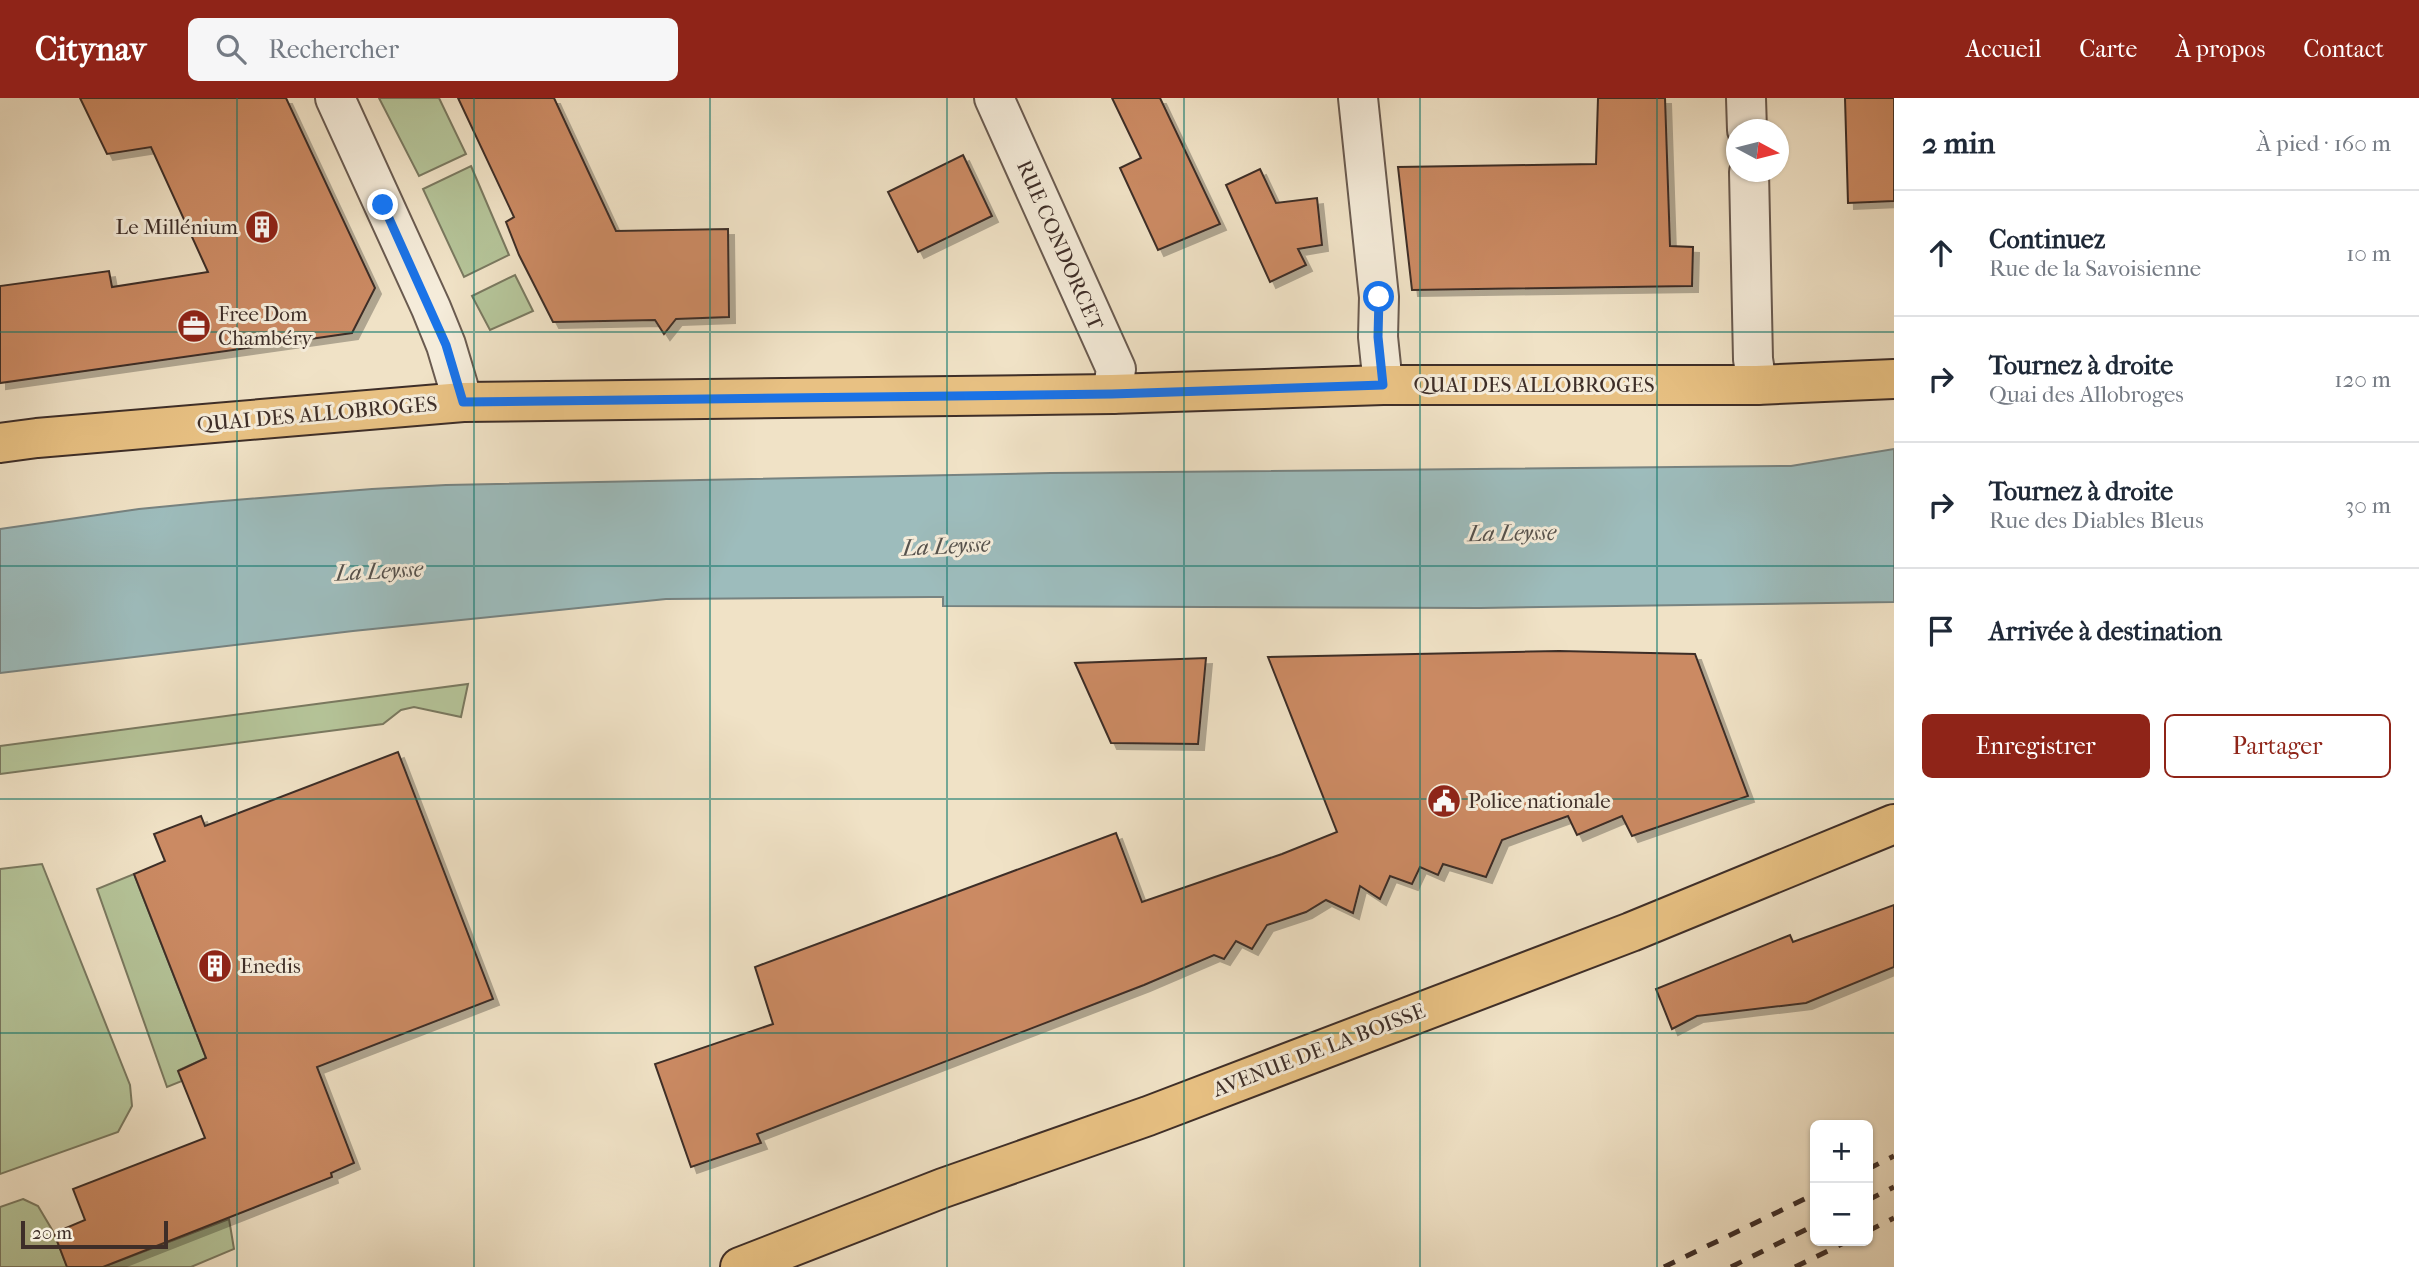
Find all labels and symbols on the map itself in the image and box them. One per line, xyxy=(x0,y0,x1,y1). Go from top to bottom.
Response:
north arrow xyxy=(1726,119,1789,182)
street label: RUE CONDORCET xyxy=(1012,157,1108,334)
route end xyxy=(367,189,398,220)
building icon: Le Millénium xyxy=(243,208,281,246)
place label: Le Millénium xyxy=(116,215,239,239)
route start xyxy=(1363,281,1394,312)
place label: Free Dom Chambéry xyxy=(218,302,313,350)
office icon: Free Dom Chambéry xyxy=(175,307,213,345)
street label: QUAI DES ALLOBROGES xyxy=(1413,373,1655,397)
street label: QUAI DES ALLOBROGES xyxy=(196,392,438,436)
water label: La Leysse xyxy=(1466,519,1557,547)
water label: La Leysse xyxy=(899,530,991,562)
water label: La Leysse xyxy=(332,555,424,587)
public building icon: Police nationale xyxy=(1425,782,1463,820)
place label: Police nationale xyxy=(1468,789,1611,813)
building icon: Enedis xyxy=(196,947,234,985)
place label: Enedis xyxy=(240,954,301,978)
street label: AVENUE DE LA BOISSE xyxy=(1209,998,1429,1102)
scale bar xyxy=(21,1218,168,1250)

